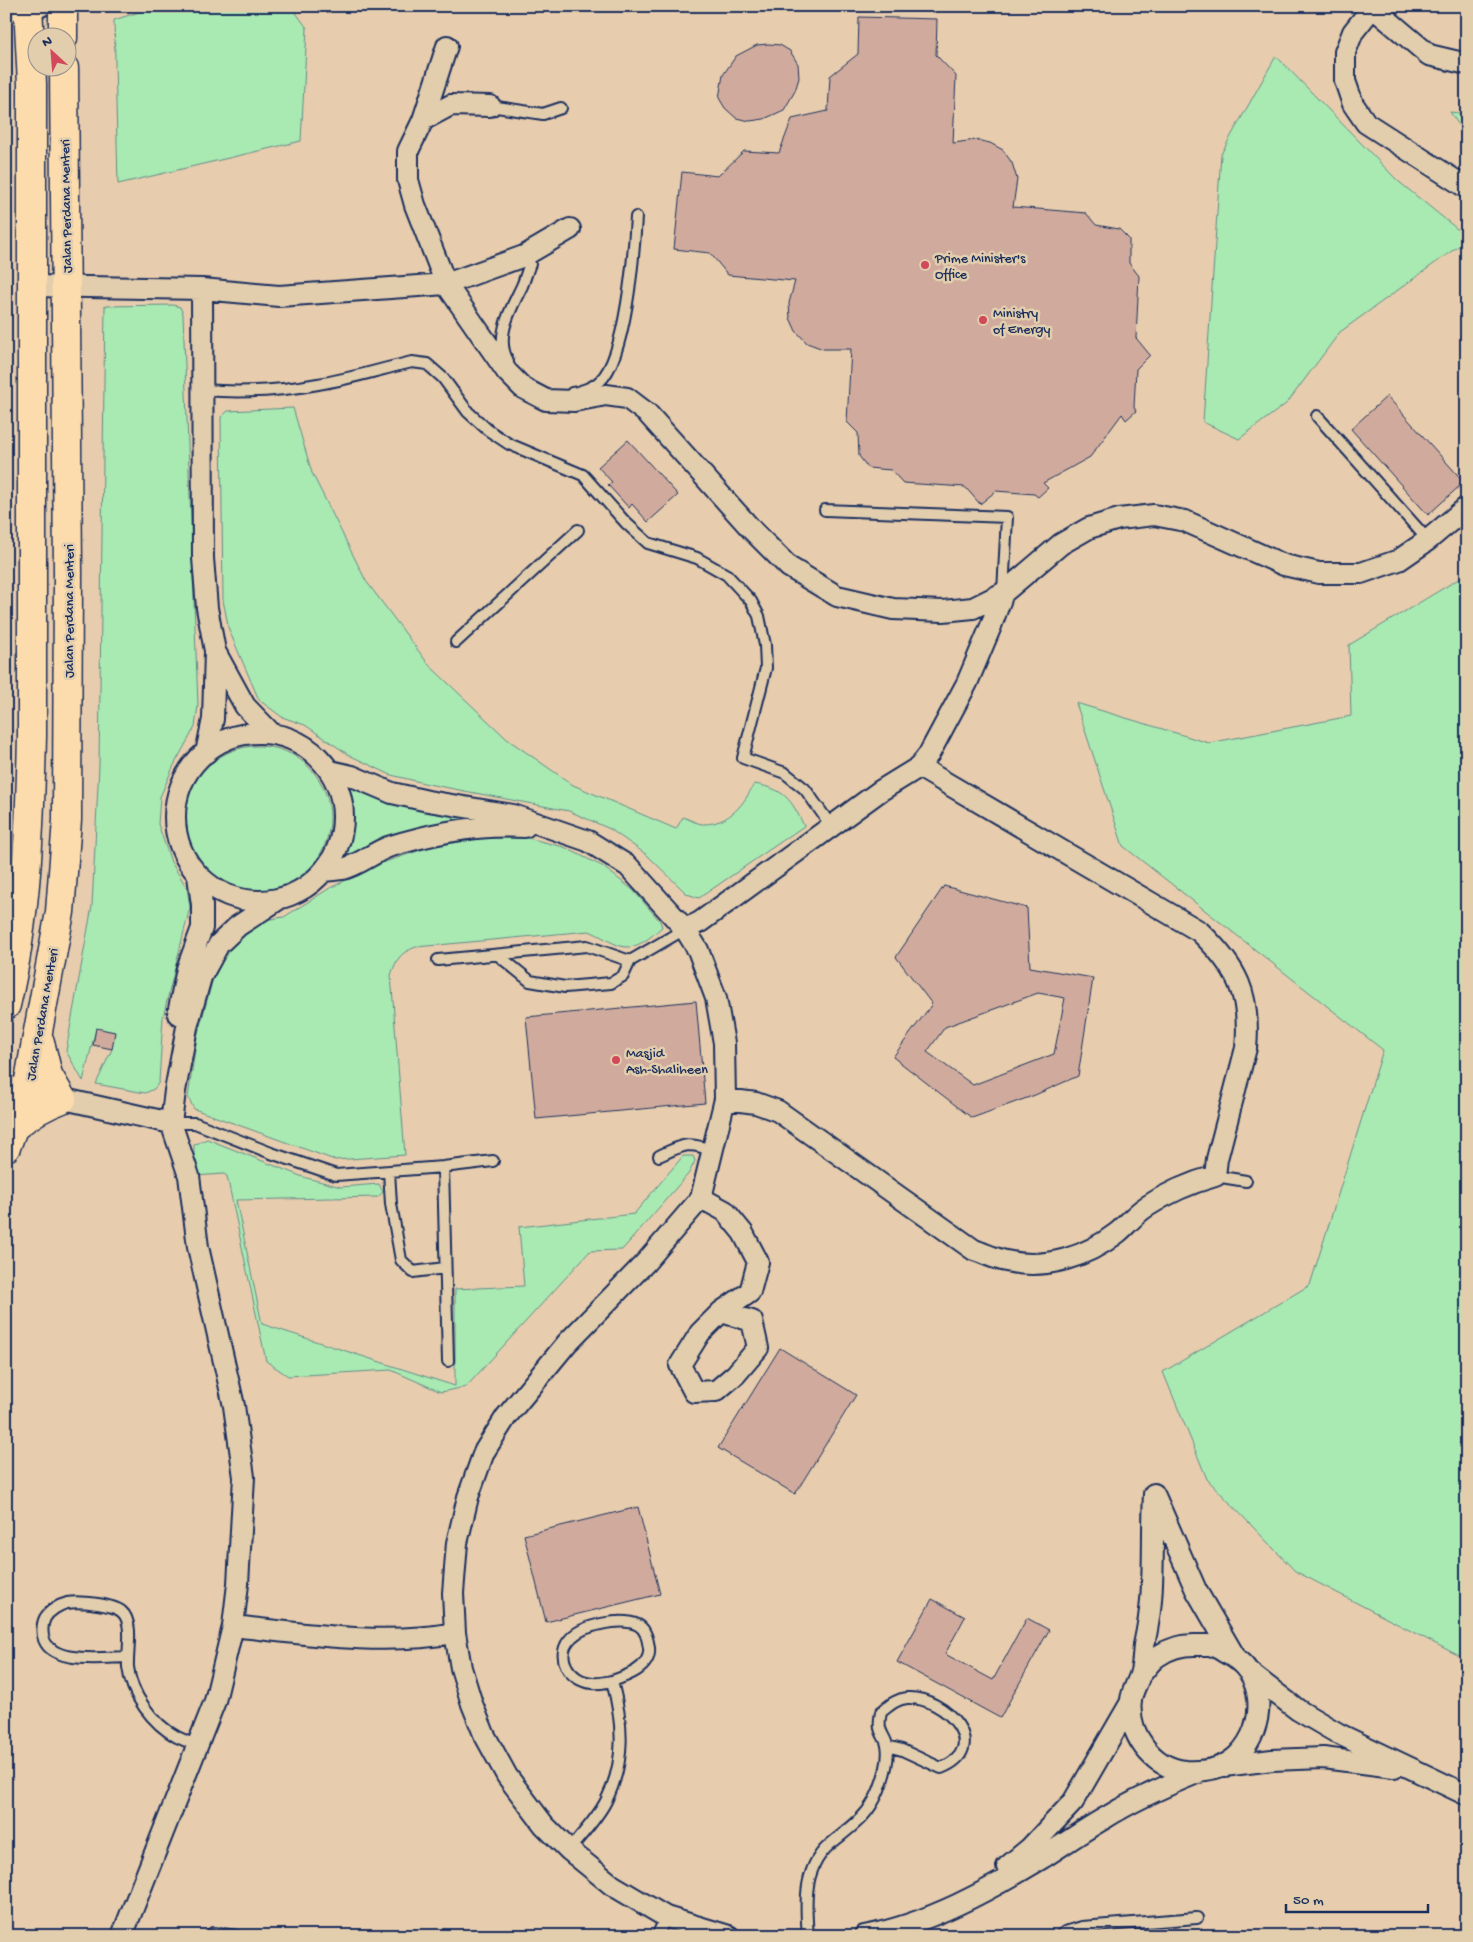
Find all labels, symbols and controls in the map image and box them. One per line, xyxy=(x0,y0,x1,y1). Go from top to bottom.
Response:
north arrow xyxy=(28,28,78,78)
text: N xyxy=(40,33,55,52)
street label: Jalan Perdana Menteri xyxy=(58,139,77,273)
place label: Prime Minister's Office xyxy=(934,251,1026,284)
marker: Prime Minister's Office xyxy=(919,259,931,271)
place label: Ministry of Energy xyxy=(993,306,1050,339)
marker: Ministry of Energy xyxy=(977,314,989,326)
street label: Jalan Perdana Menteri xyxy=(62,544,79,678)
street label: Jalan Perdana Menteri xyxy=(23,947,63,1082)
place label: Masjid Ash-Shaliheen xyxy=(626,1046,708,1079)
marker: Masjid Ash-Shaliheen xyxy=(610,1054,622,1066)
scale bar xyxy=(1286,1882,1428,1914)
text: 50 m xyxy=(1293,1892,1324,1910)

